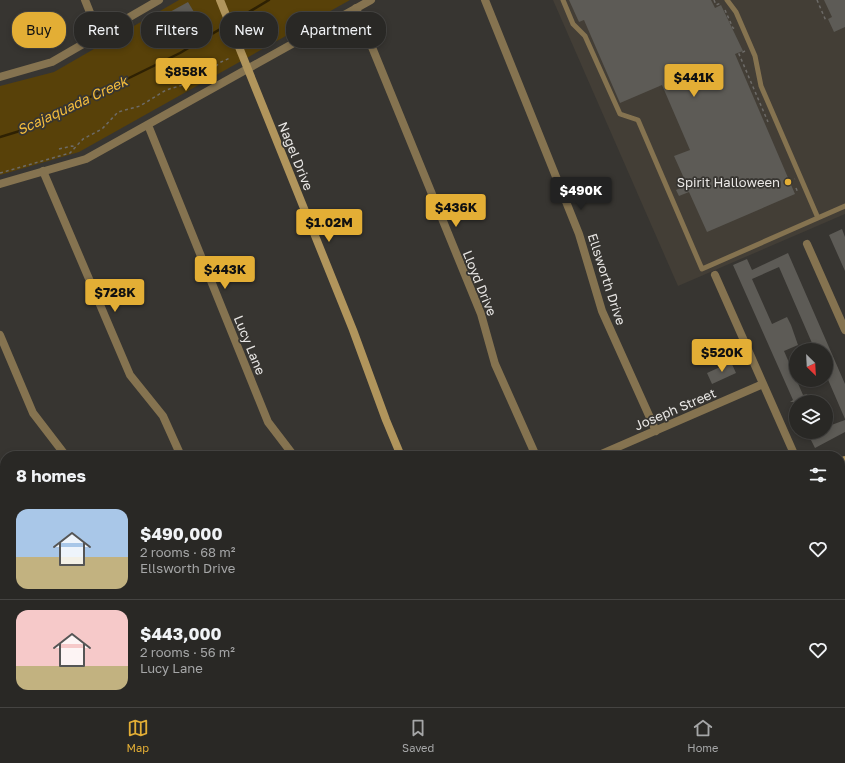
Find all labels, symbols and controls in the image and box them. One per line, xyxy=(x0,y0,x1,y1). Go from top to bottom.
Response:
chip: Buy xyxy=(12,12,66,48)
chip: Rent xyxy=(74,12,133,48)
chip: Filters xyxy=(141,12,212,48)
chip: New xyxy=(220,12,278,48)
chip: Apartment xyxy=(286,12,386,48)
pin: $858K xyxy=(158,58,214,92)
text: $858K xyxy=(165,63,207,79)
pin: $441K xyxy=(666,64,722,98)
text: $441K xyxy=(673,69,715,85)
water label: Scajaquada Creek xyxy=(14,71,132,138)
street label: Nagel Drive xyxy=(275,119,317,193)
place label: Spirit Halloween xyxy=(677,174,780,190)
pin: $490K xyxy=(553,177,609,211)
marker: Spirit Halloween xyxy=(783,177,793,187)
text: $490K xyxy=(560,182,602,198)
pin: $436K xyxy=(428,194,484,228)
text: $436K xyxy=(435,199,477,215)
pin: $1.02M xyxy=(296,209,362,243)
text: $1.02M xyxy=(305,214,353,230)
street label: Ellsworth Drive xyxy=(585,231,629,327)
street label: Lloyd Drive xyxy=(460,248,500,318)
pin: $443K xyxy=(197,256,253,290)
text: $443K xyxy=(204,261,246,277)
pin: $728K xyxy=(87,279,143,313)
text: $728K xyxy=(94,284,136,300)
street label: Lucy Lane xyxy=(231,313,269,377)
pin: $520K xyxy=(694,339,750,373)
north arrow xyxy=(789,343,833,387)
map controls xyxy=(789,343,833,439)
text: $520K xyxy=(701,344,743,360)
street label: Joseph Street xyxy=(632,385,718,433)
button: layers xyxy=(789,395,833,439)
icon: filters xyxy=(807,464,829,486)
text: 8 homes xyxy=(16,465,86,486)
text: $490,000 xyxy=(140,523,222,544)
icon: home xyxy=(48,525,96,573)
icon: heart xyxy=(807,538,829,560)
text: 2 rooms · 68 m² xyxy=(140,544,235,560)
text: Ellsworth Drive xyxy=(140,560,235,576)
text: $443,000 xyxy=(140,623,222,644)
icon: home xyxy=(48,626,96,674)
icon: heart xyxy=(807,639,829,661)
text: 2 rooms · 56 m² xyxy=(140,644,235,660)
text: Lucy Lane xyxy=(140,660,203,676)
tab: Map xyxy=(127,717,149,754)
tab: Saved xyxy=(402,717,434,754)
tab: Home xyxy=(687,717,718,754)

